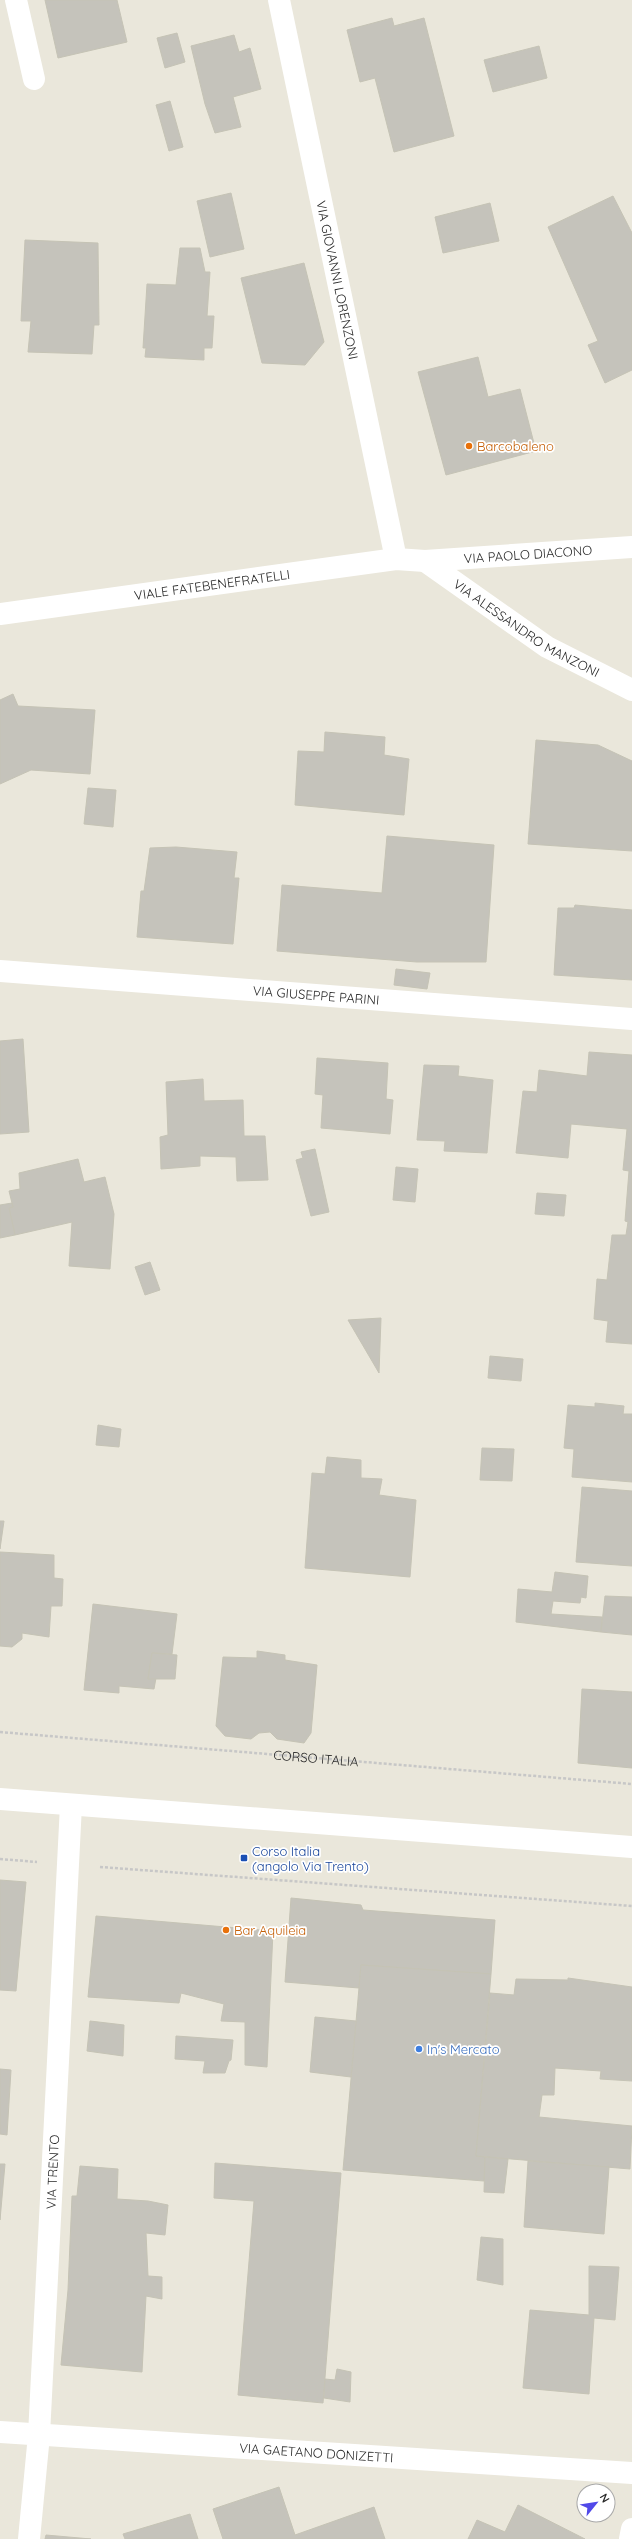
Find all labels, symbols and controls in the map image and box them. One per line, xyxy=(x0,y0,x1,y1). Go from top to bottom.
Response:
street label: VIA GIOVANNI LORENZONI xyxy=(313,199,362,361)
place label: Barcobaleno xyxy=(477,438,554,454)
marker: Barcobaleno xyxy=(464,441,474,451)
street label: VIA PAOLO DIACONO xyxy=(463,542,593,566)
street label: VIALE FATEBENEFRATELLI xyxy=(133,566,291,603)
street label: VIA ALESSANDRO MANZONI xyxy=(451,576,602,680)
street label: VIA GIUSEPPE PARINI xyxy=(252,982,380,1008)
street label: CORSO ITALIA xyxy=(273,1747,360,1770)
place label: Corso Italia (angolo Via Trento) xyxy=(252,1843,369,1874)
marker: Corso Italia (angolo Via Trento) xyxy=(239,1853,249,1863)
place label: Bar Aquileia xyxy=(234,1922,306,1938)
marker: Bar Aquileia xyxy=(221,1925,231,1935)
place label: In's Mercato xyxy=(427,2041,500,2057)
marker: In's Mercato xyxy=(414,2044,424,2054)
street label: VIA TRENTO xyxy=(42,2134,62,2210)
street label: VIA GAETANO DONIZETTI xyxy=(239,2440,394,2466)
north arrow xyxy=(576,2483,616,2523)
text: N xyxy=(597,2491,613,2505)

